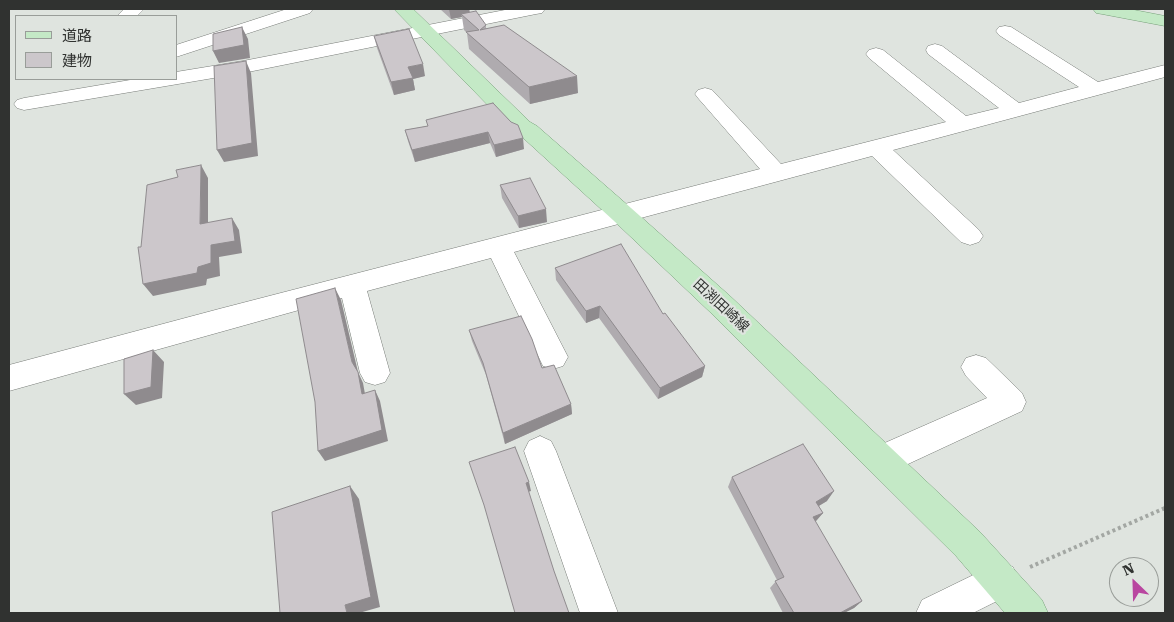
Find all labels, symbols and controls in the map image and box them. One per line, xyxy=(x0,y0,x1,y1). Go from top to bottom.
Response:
legend xyxy=(15,15,178,80)
text: 道路 xyxy=(62,27,92,45)
text: 建物 xyxy=(62,52,92,70)
street label: 田渕田崎線 xyxy=(690,276,752,336)
north arrow xyxy=(1109,557,1159,607)
text: N xyxy=(1120,560,1136,579)

